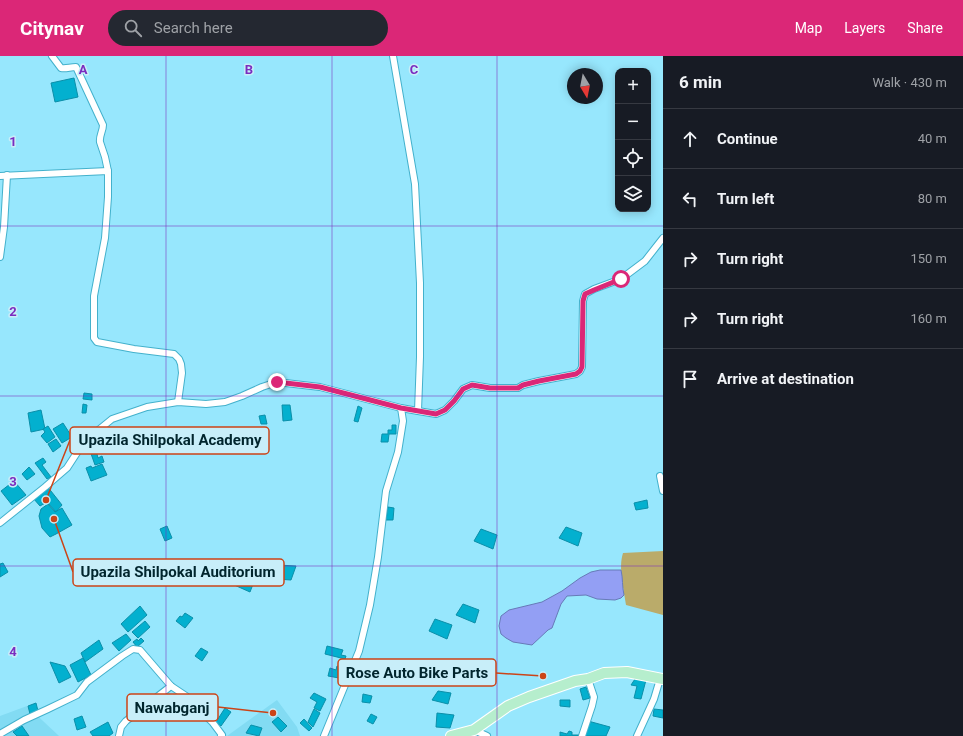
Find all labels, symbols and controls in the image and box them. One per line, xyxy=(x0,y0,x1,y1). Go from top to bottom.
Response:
search box xyxy=(108,10,388,46)
text: Citynav xyxy=(20,17,84,40)
icon: search xyxy=(122,17,144,39)
text: Search here xyxy=(154,19,233,37)
text: Map xyxy=(795,20,822,36)
text: Layers xyxy=(844,20,885,36)
text: Share xyxy=(907,20,943,36)
text: A xyxy=(79,62,88,77)
text: B xyxy=(245,62,253,77)
text: C xyxy=(410,62,419,77)
north arrow xyxy=(567,68,603,104)
map controls xyxy=(615,68,651,212)
button: + xyxy=(615,68,651,104)
text: 6 min xyxy=(679,72,722,92)
text: Walk · 430 m xyxy=(872,75,947,90)
button: − xyxy=(615,104,651,140)
icon: ahead xyxy=(679,128,701,150)
text: Continue xyxy=(717,130,778,148)
text: 40 m xyxy=(918,131,947,146)
text: 1 xyxy=(9,134,17,149)
button: locate xyxy=(615,140,651,176)
button: layers xyxy=(615,176,651,212)
icon: left xyxy=(679,188,701,210)
text: Turn left xyxy=(717,190,774,208)
text: 80 m xyxy=(918,191,947,206)
icon: right xyxy=(679,248,701,270)
text: Turn right xyxy=(717,250,783,268)
text: 150 m xyxy=(910,251,947,266)
route start xyxy=(612,270,630,288)
text: 2 xyxy=(9,304,17,319)
icon: right xyxy=(679,308,701,330)
text: Turn right xyxy=(717,310,783,328)
text: 160 m xyxy=(910,311,947,326)
icon: arrive xyxy=(679,368,701,390)
text: Arrive at destination xyxy=(717,370,854,388)
route end xyxy=(268,373,286,391)
callout: Upazila Shilpokal Academy xyxy=(70,427,269,454)
text: Upazila Shilpokal Academy xyxy=(79,431,262,449)
text: 3 xyxy=(9,474,17,489)
callout: Upazila Shilpokal Auditorium xyxy=(73,559,284,586)
text: Upazila Shilpokal Auditorium xyxy=(81,563,275,581)
text: 4 xyxy=(9,644,17,659)
callout: Rose Auto Bike Parts xyxy=(338,659,496,686)
text: Rose Auto Bike Parts xyxy=(346,664,489,682)
callout: Nawabganj xyxy=(127,694,218,721)
text: Nawabganj xyxy=(135,699,210,717)

